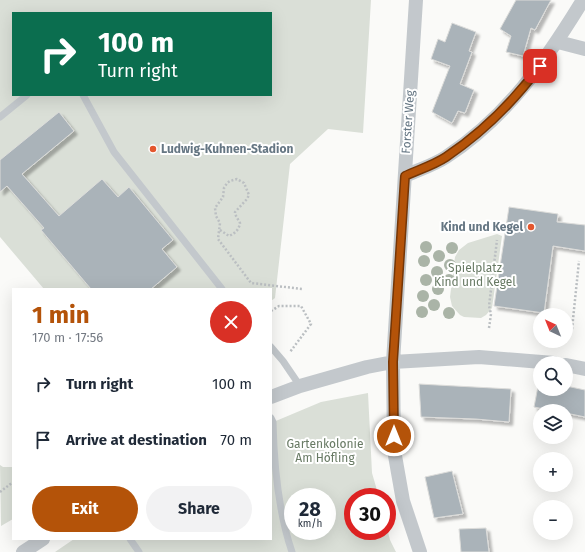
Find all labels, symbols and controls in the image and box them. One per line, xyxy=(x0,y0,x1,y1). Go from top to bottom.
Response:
text: 100 m xyxy=(98,26,174,59)
icon: right xyxy=(32,28,84,80)
pin xyxy=(523,49,557,83)
icon: arrive xyxy=(529,55,551,77)
text: Turn right xyxy=(98,60,178,82)
street label: Forster Weg xyxy=(399,89,417,154)
place label: Ludwig-Kuhnen-Stadion xyxy=(161,142,293,156)
marker: Ludwig-Kuhnen-Stadion xyxy=(148,144,158,154)
place label: Kind und Kegel xyxy=(441,220,523,234)
marker: Kind und Kegel xyxy=(526,222,536,232)
park label: Spielplatz Kind und Kegel xyxy=(434,261,516,289)
text: 1 min xyxy=(32,301,90,329)
button: close xyxy=(210,301,252,343)
north arrow xyxy=(533,308,573,348)
map controls xyxy=(533,308,573,540)
text: 170 m · 17:56 xyxy=(32,330,103,345)
button: search xyxy=(533,356,573,396)
icon: right xyxy=(32,373,54,395)
text: Turn right xyxy=(66,375,133,393)
text: 100 m xyxy=(212,375,252,393)
button: layers xyxy=(533,404,573,444)
position arrow xyxy=(373,415,415,457)
icon: arrive xyxy=(32,429,54,451)
text: Arrive at destination xyxy=(66,431,207,449)
text: 70 m xyxy=(220,431,252,449)
park label: Gartenkolonie Am Höfling xyxy=(287,437,363,465)
button: + xyxy=(533,452,573,492)
button: Exit xyxy=(32,486,138,532)
button: Share xyxy=(146,486,252,532)
speed limit sign: 30 xyxy=(344,488,396,540)
text: 28 xyxy=(299,497,321,521)
button: − xyxy=(533,500,573,540)
text: km/h xyxy=(298,518,322,530)

